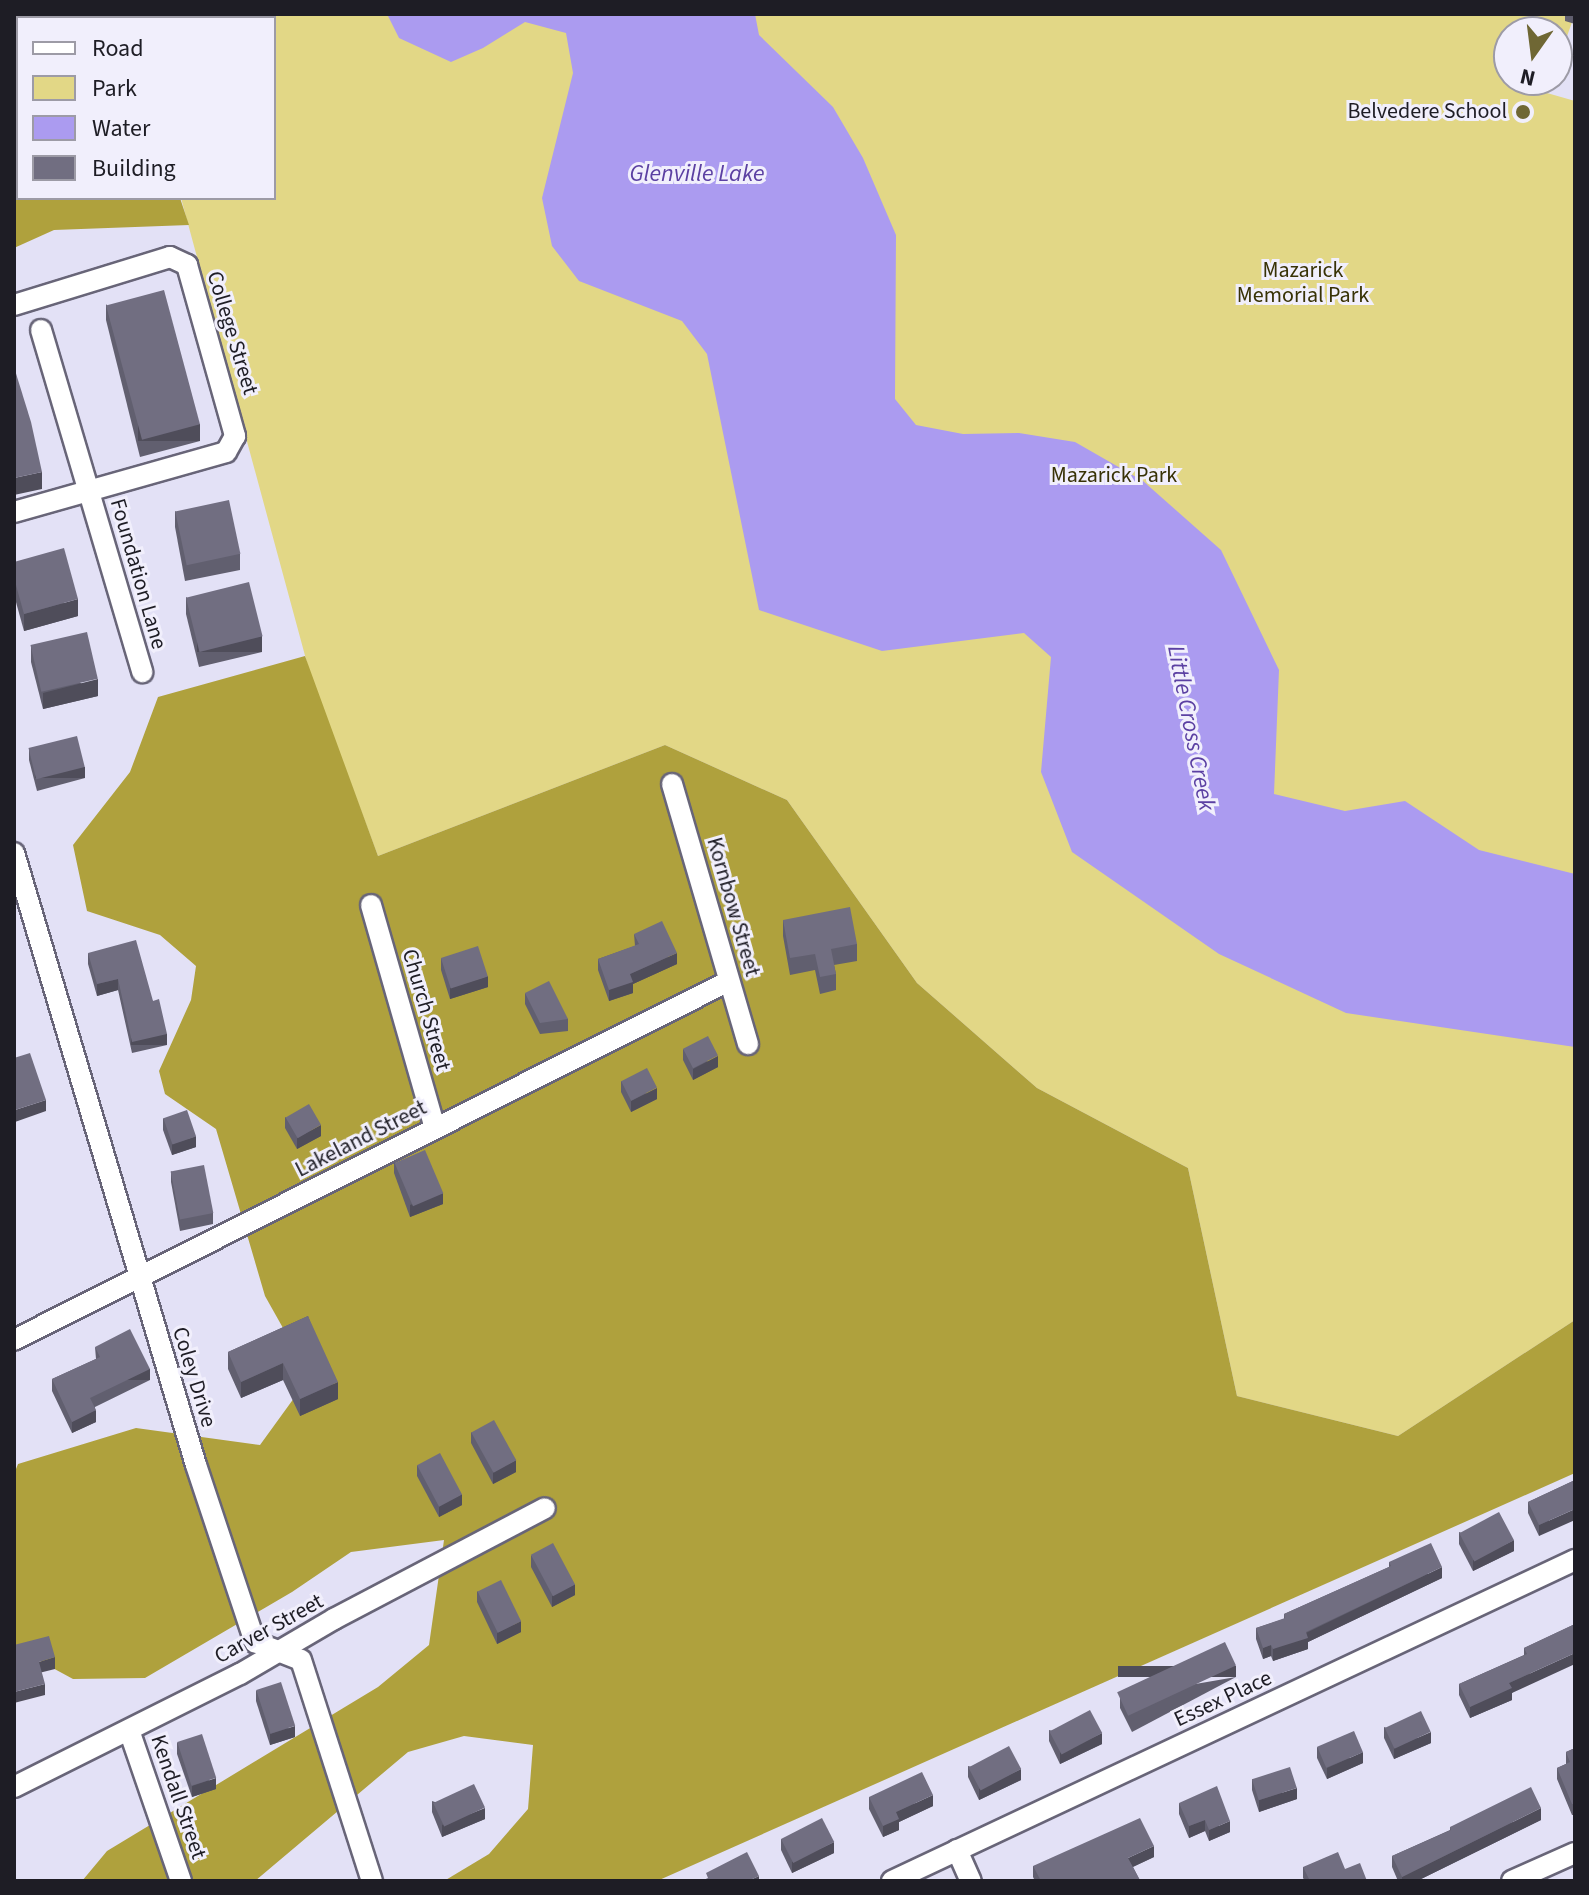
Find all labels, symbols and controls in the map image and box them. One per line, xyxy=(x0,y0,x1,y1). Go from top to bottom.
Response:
legend xyxy=(16,16,276,200)
north arrow xyxy=(1493,16,1573,96)
text: Road xyxy=(92,31,144,66)
text: N xyxy=(1517,60,1539,95)
text: Park xyxy=(92,71,137,106)
place label: Belvedere School xyxy=(1347,99,1507,125)
marker: Belvedere School xyxy=(1514,103,1532,121)
text: Water xyxy=(92,111,150,146)
text: Building xyxy=(92,151,176,186)
water label: Glenville Lake xyxy=(630,160,764,188)
park label: Mazarick Memorial Park xyxy=(1237,257,1369,308)
street label: College Street xyxy=(201,268,263,398)
park label: Mazarick Park xyxy=(1051,463,1177,489)
street label: Foundation Lane xyxy=(104,496,172,652)
water label: Little Cross Creek xyxy=(1161,643,1221,813)
street label: Kornbow Street xyxy=(701,834,765,980)
street label: Church Street xyxy=(396,946,456,1074)
street label: Lakeland Street xyxy=(291,1095,431,1183)
street label: Coley Drive xyxy=(166,1324,222,1430)
street label: Carver Street xyxy=(210,1588,328,1670)
street label: Essex Place xyxy=(1170,1665,1276,1733)
street label: Kendall Street xyxy=(144,1731,212,1863)

